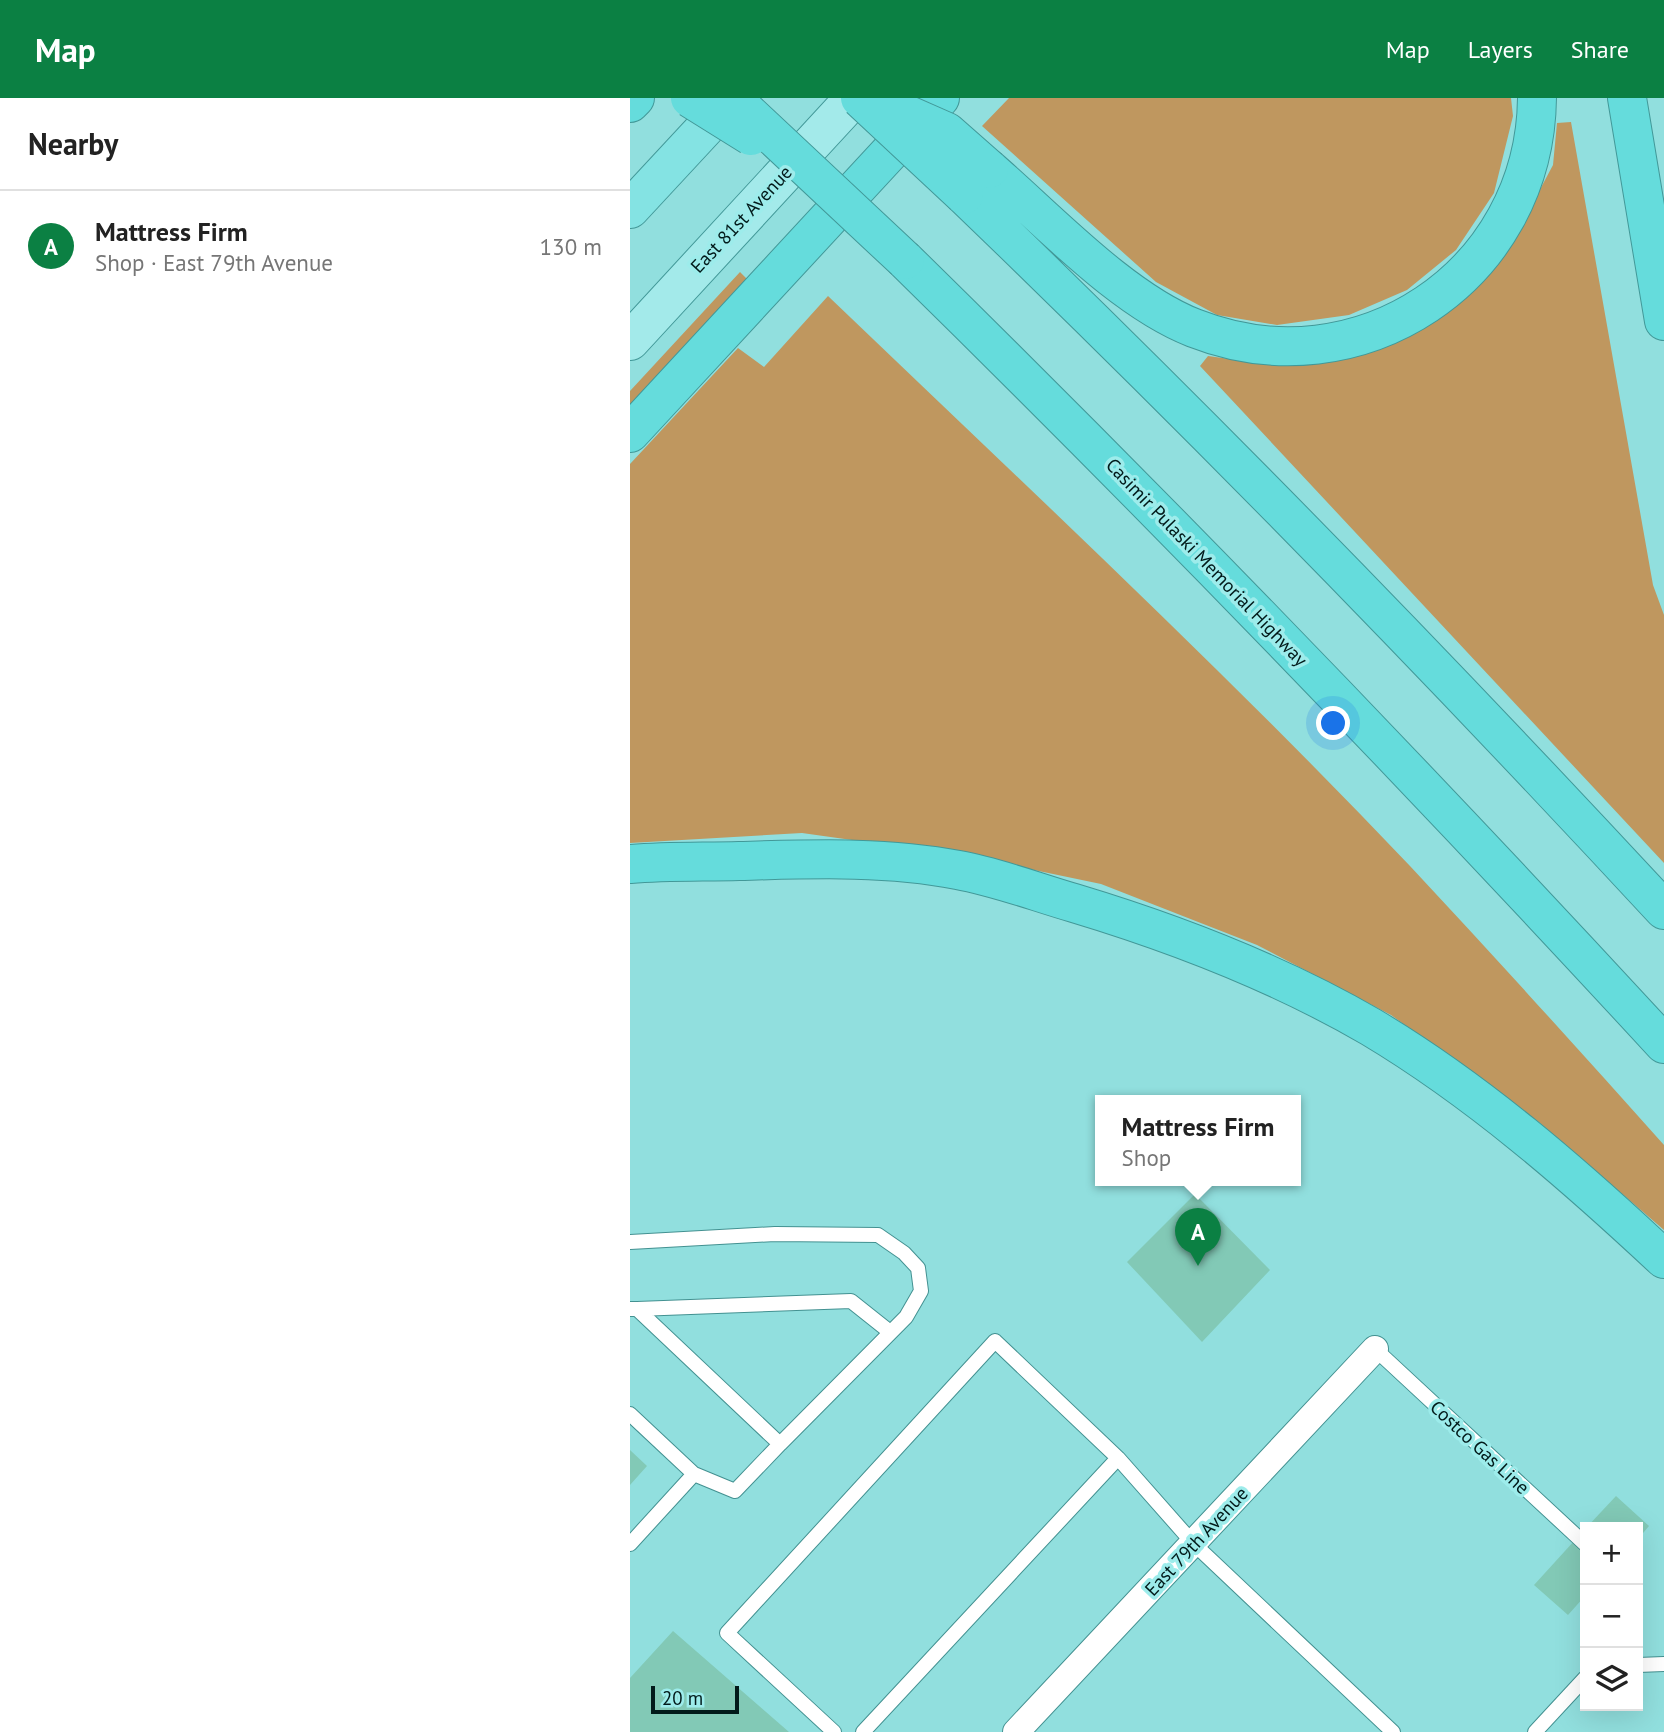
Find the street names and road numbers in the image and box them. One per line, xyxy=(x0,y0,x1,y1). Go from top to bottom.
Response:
street label: East 81st Avenue xyxy=(685,160,797,278)
street label: Casimir Pulaski Memorial Highway xyxy=(1101,453,1313,671)
street label: Costco Gas Line xyxy=(1425,1395,1535,1499)
street label: East 79th Avenue xyxy=(1139,1481,1253,1601)

